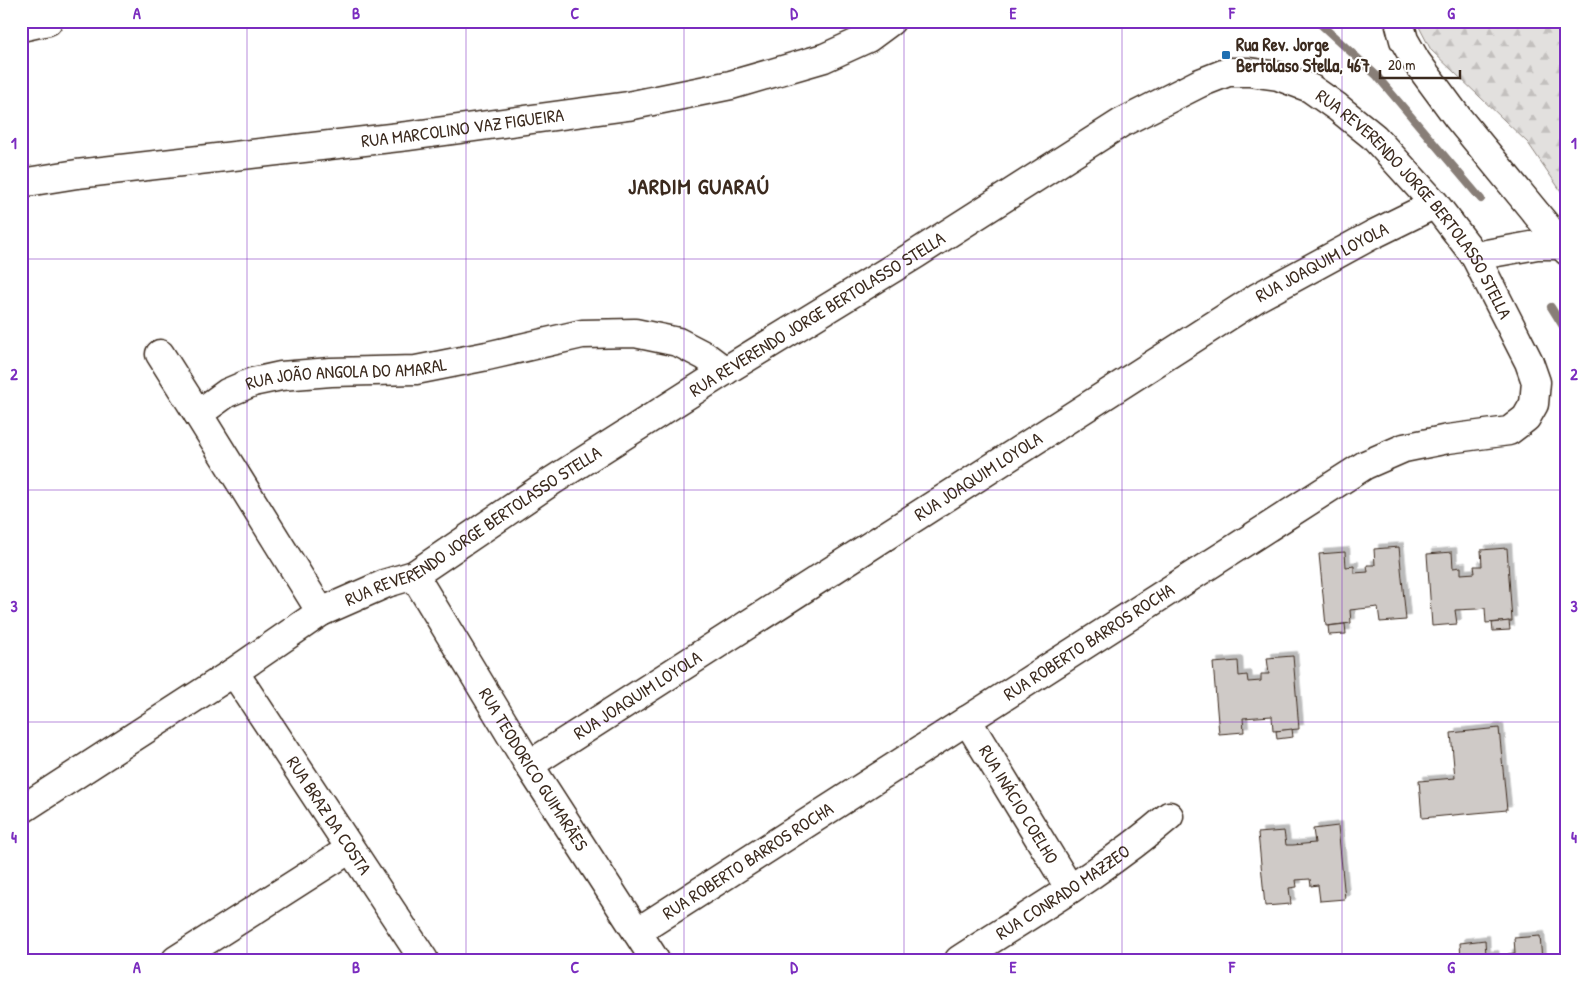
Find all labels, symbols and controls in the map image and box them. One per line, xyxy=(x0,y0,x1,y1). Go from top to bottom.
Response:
text: A xyxy=(133,2,141,24)
text: B xyxy=(352,2,360,24)
text: C xyxy=(571,2,580,24)
text: D xyxy=(790,2,798,24)
text: E xyxy=(1009,2,1017,24)
text: F xyxy=(1228,2,1236,24)
text: G xyxy=(1447,2,1455,24)
place label: Rua Rev. Jorge Bertolaso Stella, 467 xyxy=(1236,32,1370,78)
scale bar xyxy=(1380,48,1460,80)
marker: Rua Rev. Jorge Bertolaso Stella, 467 xyxy=(1220,49,1232,61)
text: 20 m xyxy=(1388,54,1415,75)
street label: RUA REVERENDO JORGE BERTOLASSO STELLA xyxy=(1311,83,1518,323)
street label: RUA MARCOLINO VAZ FIGUEIRA xyxy=(360,102,566,153)
text: 1 xyxy=(11,132,17,154)
text: 1 xyxy=(1571,132,1577,154)
district label: JARDIM GUARAÚ xyxy=(628,171,770,201)
street label: RUA JOAQUIM LOYOLA xyxy=(1251,216,1392,308)
street label: RUA REVERENDO JORGE BERTOLASSO STELLA xyxy=(684,225,950,402)
street label: RUA JOÃO ANGOLA DO AMARAL xyxy=(241,351,449,396)
text: 2 xyxy=(10,363,18,385)
text: 2 xyxy=(1570,363,1578,385)
street label: RUA JOAQUIM LOYOLA xyxy=(909,426,1047,526)
street label: RUA REVERENDO JORGE BERTOLASSO STELLA xyxy=(341,440,606,612)
street label: RUA ROBERTO BARROS ROCHA xyxy=(999,577,1179,706)
text: 3 xyxy=(10,595,18,617)
text: 3 xyxy=(1570,595,1578,617)
street label: RUA JOAQUIM LOYOLA xyxy=(568,644,706,745)
street label: RUA TEODORICO GUIMARÃES xyxy=(473,683,594,855)
street label: RUA INÁCIO COELHO xyxy=(973,740,1065,868)
street label: RUA BRAZ DA COSTA xyxy=(281,751,377,880)
street label: RUA ROBERTO BARROS ROCHA xyxy=(658,796,838,925)
text: 4 xyxy=(11,826,17,848)
text: 4 xyxy=(1571,826,1577,848)
street label: RUA CONRADO MAZZEO xyxy=(991,839,1135,945)
text: A xyxy=(133,956,141,978)
text: B xyxy=(352,956,360,978)
text: C xyxy=(571,956,580,978)
text: D xyxy=(790,956,798,978)
text: E xyxy=(1009,956,1017,978)
text: F xyxy=(1228,956,1236,978)
text: G xyxy=(1447,956,1455,978)

